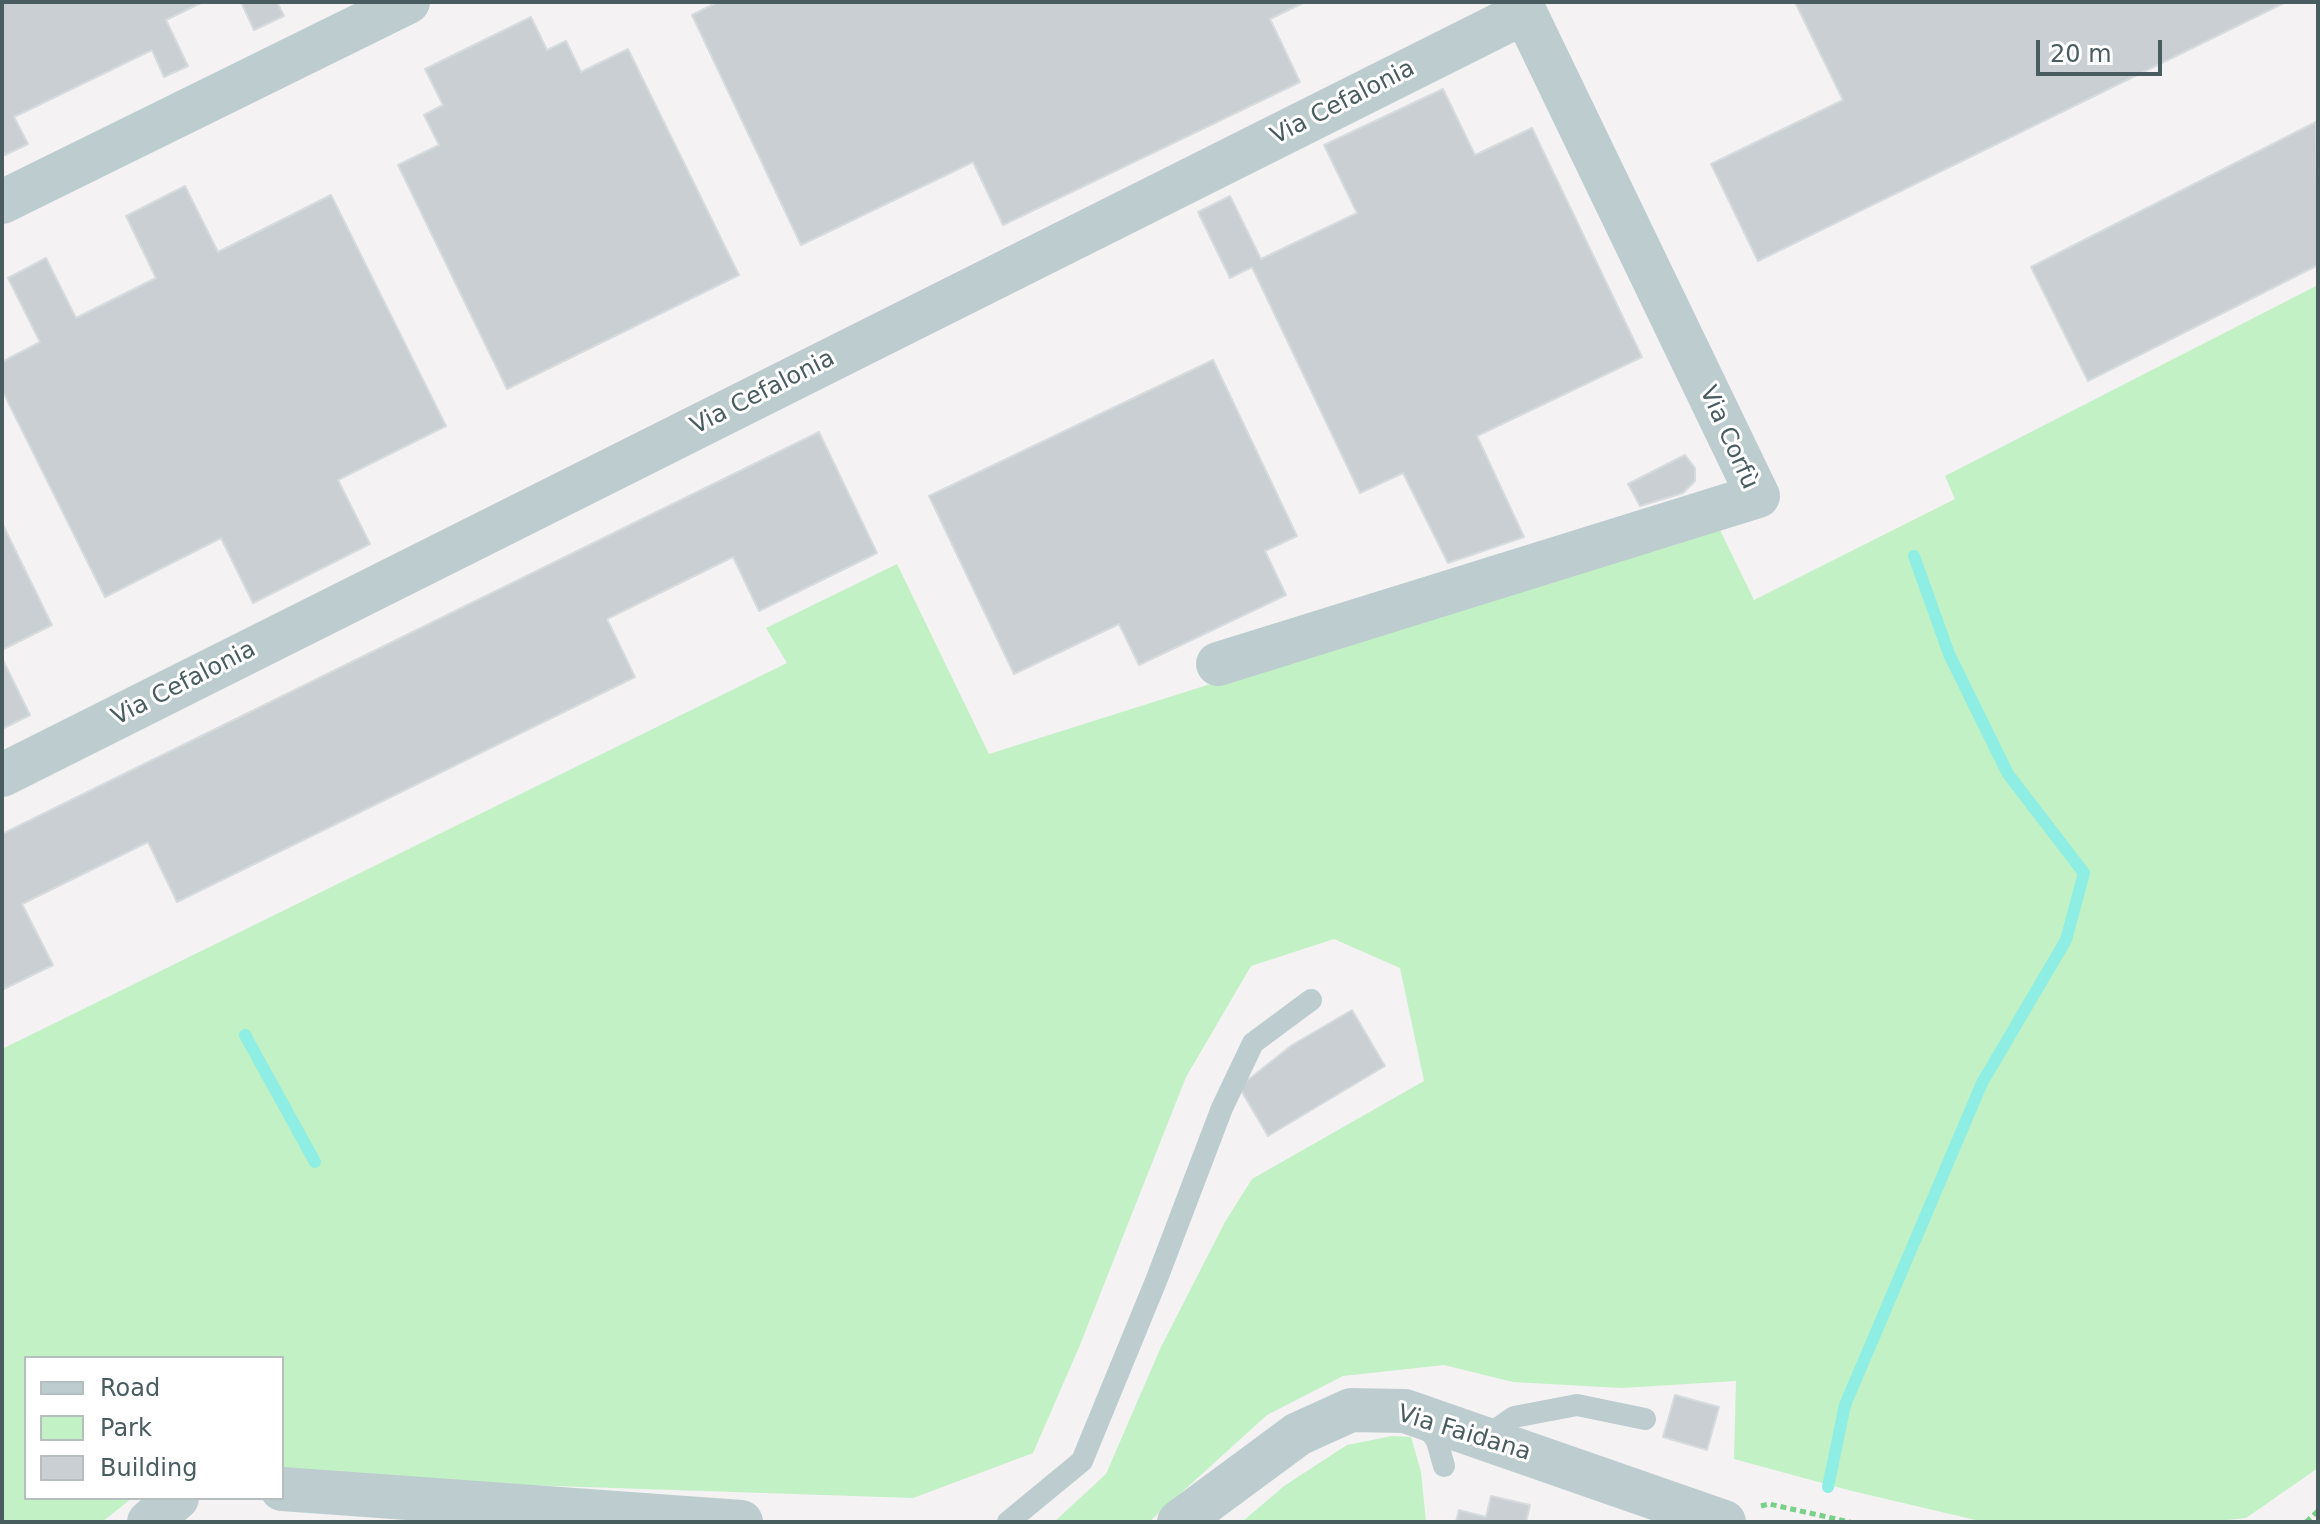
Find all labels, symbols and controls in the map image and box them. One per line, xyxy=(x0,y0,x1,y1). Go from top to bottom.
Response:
scale bar xyxy=(2040,24,2166,74)
text: 20 m xyxy=(2050,40,2112,68)
street label: Via Cefalonia xyxy=(1266,54,1420,152)
street label: Via Cefalonia xyxy=(686,344,840,442)
street label: Via Corfù xyxy=(1693,382,1763,494)
street label: Via Cefalonia xyxy=(107,635,261,733)
legend xyxy=(24,1356,284,1500)
text: Road xyxy=(100,1374,160,1402)
street label: Via Faidana xyxy=(1394,1400,1534,1468)
text: Park xyxy=(100,1414,152,1442)
text: Building xyxy=(100,1454,197,1482)

